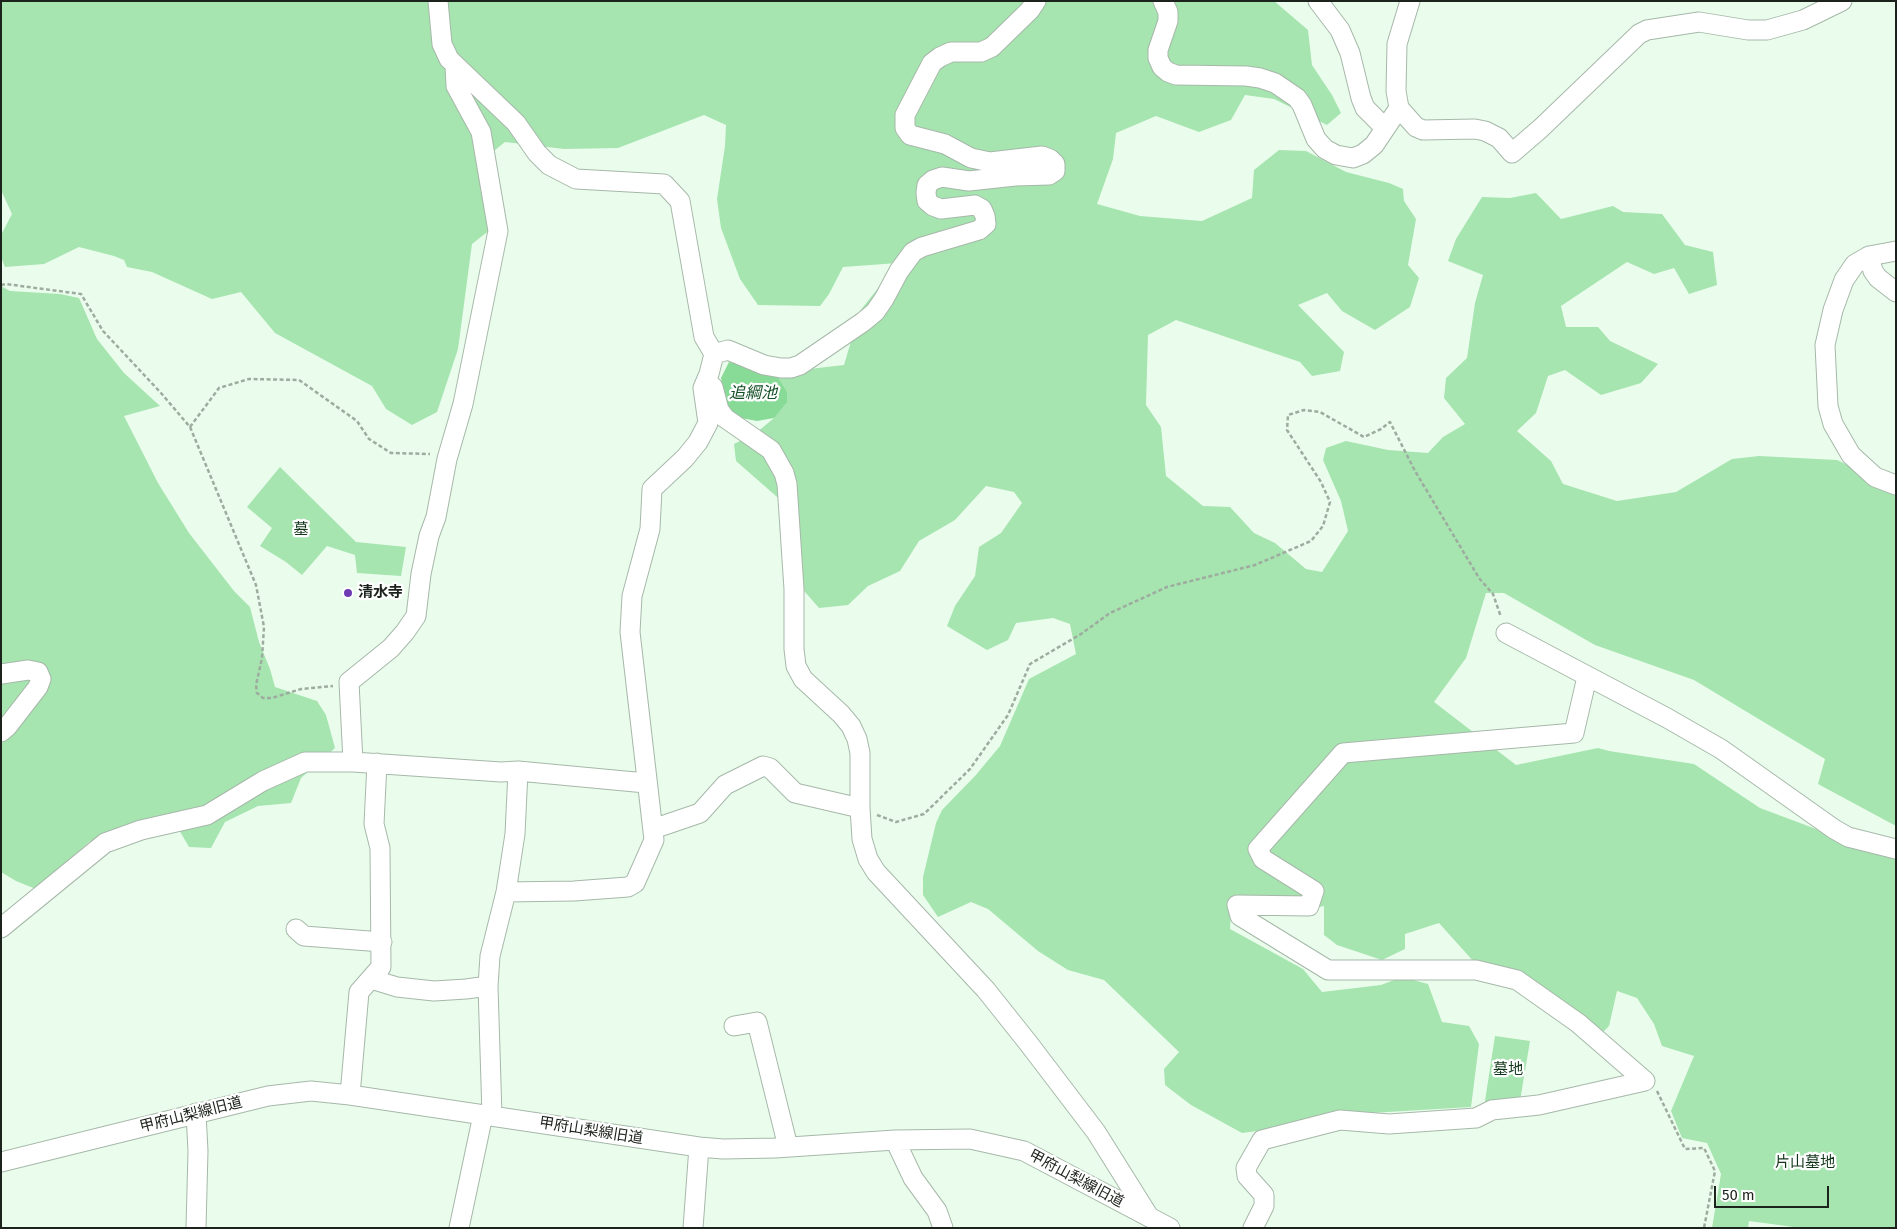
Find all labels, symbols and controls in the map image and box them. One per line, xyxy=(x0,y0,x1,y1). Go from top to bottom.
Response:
water label: 追綱池 xyxy=(729,384,777,404)
park label: 墓 xyxy=(294,521,308,539)
place label: 清水寺 xyxy=(358,584,403,602)
marker: 清水寺 xyxy=(342,587,354,599)
park label: 墓地 xyxy=(1493,1061,1523,1079)
street label: 甲府山梨線旧道 xyxy=(138,1094,244,1136)
street label: 甲府山梨線旧道 xyxy=(538,1114,644,1148)
street label: 甲府山梨線旧道 xyxy=(1025,1146,1127,1212)
park label: 片山墓地 xyxy=(1775,1154,1835,1172)
scale bar xyxy=(1717,1176,1832,1208)
text: 50 m xyxy=(1722,1186,1755,1204)

